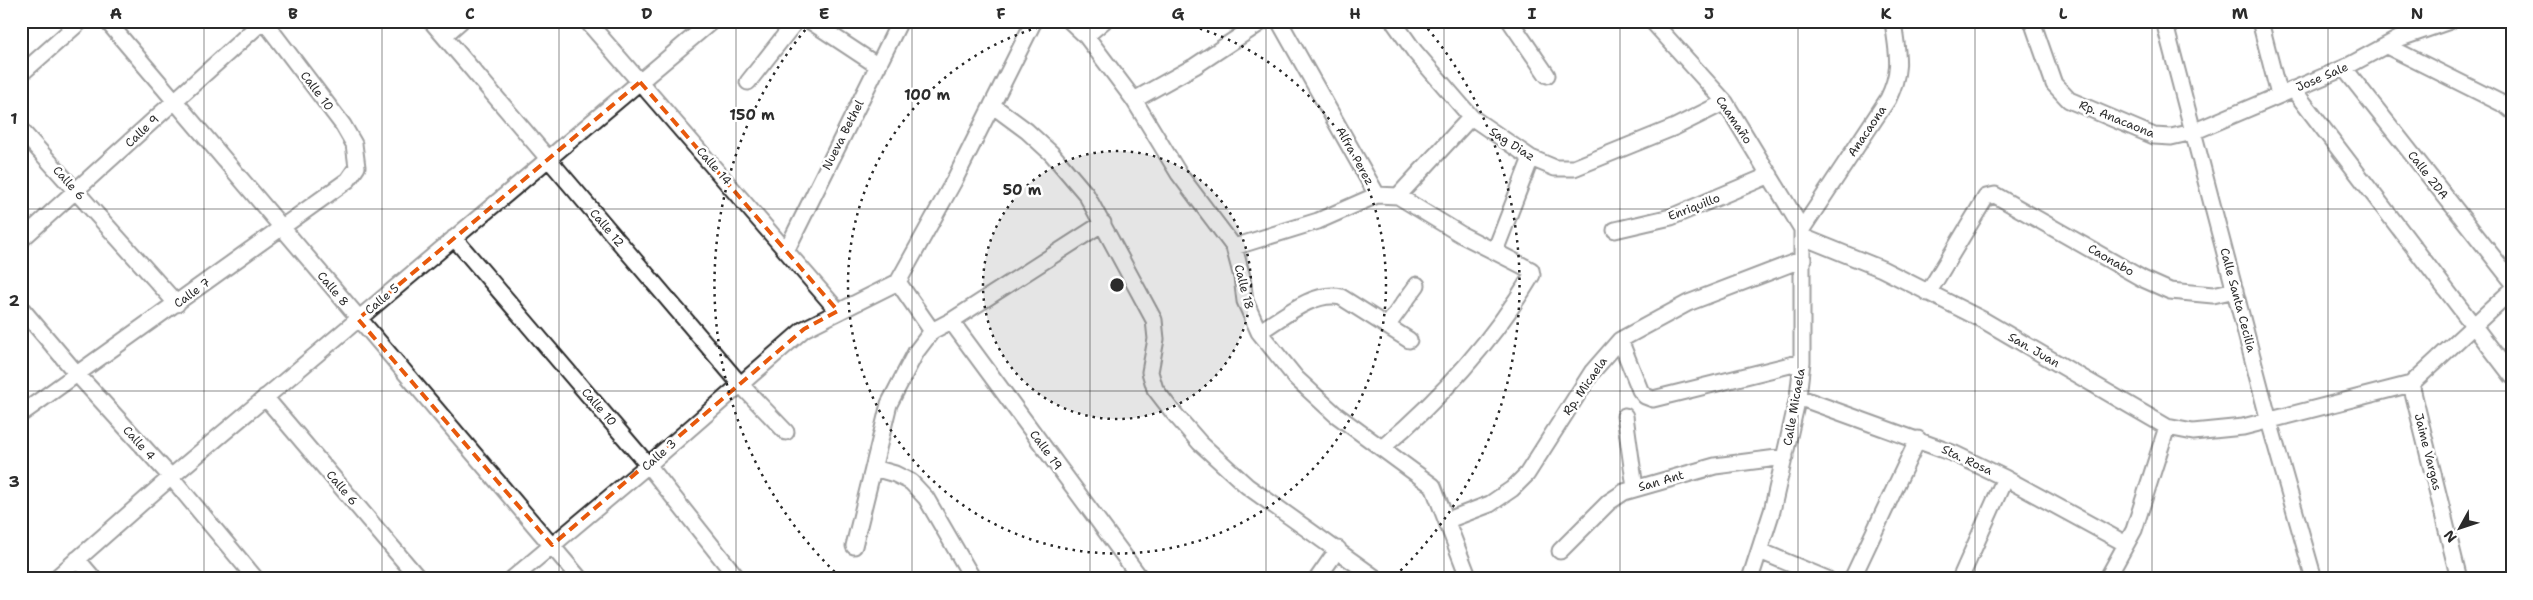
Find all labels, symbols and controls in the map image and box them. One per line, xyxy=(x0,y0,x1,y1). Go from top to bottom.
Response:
text: A xyxy=(110,3,122,24)
text: B xyxy=(288,3,298,24)
text: C xyxy=(465,3,475,24)
text: D xyxy=(641,3,653,24)
text: E xyxy=(819,3,829,24)
text: F xyxy=(996,3,1006,24)
text: G xyxy=(1172,3,1185,24)
text: H xyxy=(1349,3,1361,24)
text: I xyxy=(1528,3,1537,24)
text: J xyxy=(1704,3,1714,24)
text: K xyxy=(1881,3,1892,24)
text: L xyxy=(2059,3,2068,24)
text: M xyxy=(2232,3,2249,24)
text: N xyxy=(2411,3,2423,24)
street label: Jose Sale xyxy=(2294,59,2351,95)
street label: Calle 10 xyxy=(297,68,337,114)
text: 100 m xyxy=(904,85,950,105)
street label: Caamaño xyxy=(1712,93,1756,147)
street label: Nueva Bethel xyxy=(818,97,868,173)
street label: Rp. Anacaona xyxy=(2077,97,2158,142)
street label: Anacaona xyxy=(1844,102,1890,160)
text: 150 m xyxy=(729,105,775,125)
text: 1 xyxy=(10,108,18,129)
street label: Calle 9 xyxy=(122,111,162,151)
street label: Sag Diaz xyxy=(1486,123,1538,165)
street label: Alfra Perez xyxy=(1332,124,1378,188)
street label: Calle 14 xyxy=(693,144,735,188)
street label: Calle 2DA xyxy=(2404,147,2452,203)
street label: Calle 6 xyxy=(49,162,89,204)
text: 50 m xyxy=(1003,180,1042,200)
street label: Enriquillo xyxy=(1666,190,1722,224)
street label: Calle 12 xyxy=(586,205,628,251)
street label: Caonabo xyxy=(2085,240,2137,280)
street label: Calle Santa Cecilia xyxy=(2216,246,2260,354)
street label: Calle 18 xyxy=(1231,263,1257,311)
street label: Calle 8 xyxy=(314,268,352,310)
street label: Calle 7 xyxy=(171,274,213,312)
centre of rings xyxy=(1108,276,1126,294)
street label: Calle 5 xyxy=(362,280,402,318)
text: 2 xyxy=(8,290,20,311)
street label: San. Juan xyxy=(2005,329,2063,371)
street label: Rp. Micaela xyxy=(1559,353,1611,418)
street label: Calle Micaela xyxy=(1779,367,1809,447)
street label: Calle 10 xyxy=(578,385,620,429)
street label: Jaime Vargas xyxy=(2411,412,2445,492)
street label: Calle 4 xyxy=(119,422,159,464)
street label: Calle 19 xyxy=(1026,427,1066,473)
street label: Calle 3 xyxy=(638,436,680,474)
street label: Sta. Rosa xyxy=(1939,441,1996,479)
street label: Calle 6 xyxy=(323,467,361,509)
street label: San Ant xyxy=(1636,467,1686,495)
text: 3 xyxy=(8,471,20,492)
north arrow xyxy=(2436,502,2486,552)
text: N xyxy=(2440,526,2461,546)

